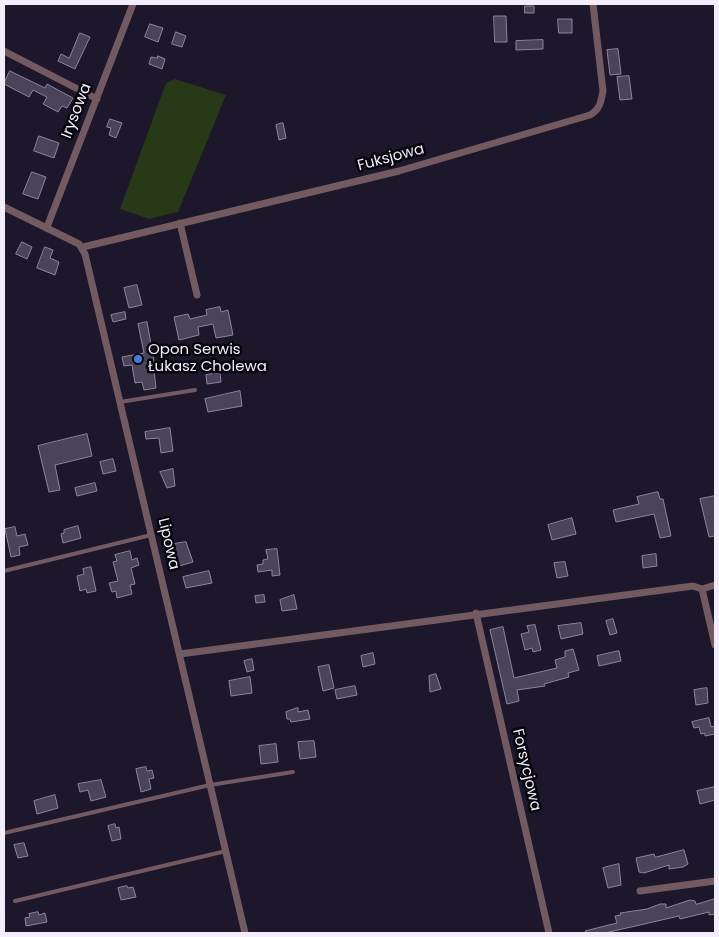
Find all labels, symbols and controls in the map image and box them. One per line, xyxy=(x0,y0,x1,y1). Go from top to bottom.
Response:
street label: Irysowa xyxy=(58,81,96,141)
street label: Fuksjowa xyxy=(356,140,426,176)
place label: Opon Serwis Łukasz Cholewa xyxy=(148,341,267,376)
marker: Opon Serwis Łukasz Cholewa xyxy=(132,353,144,365)
street label: Lipowa xyxy=(153,516,183,572)
street label: Forsycjowa xyxy=(508,727,544,813)

